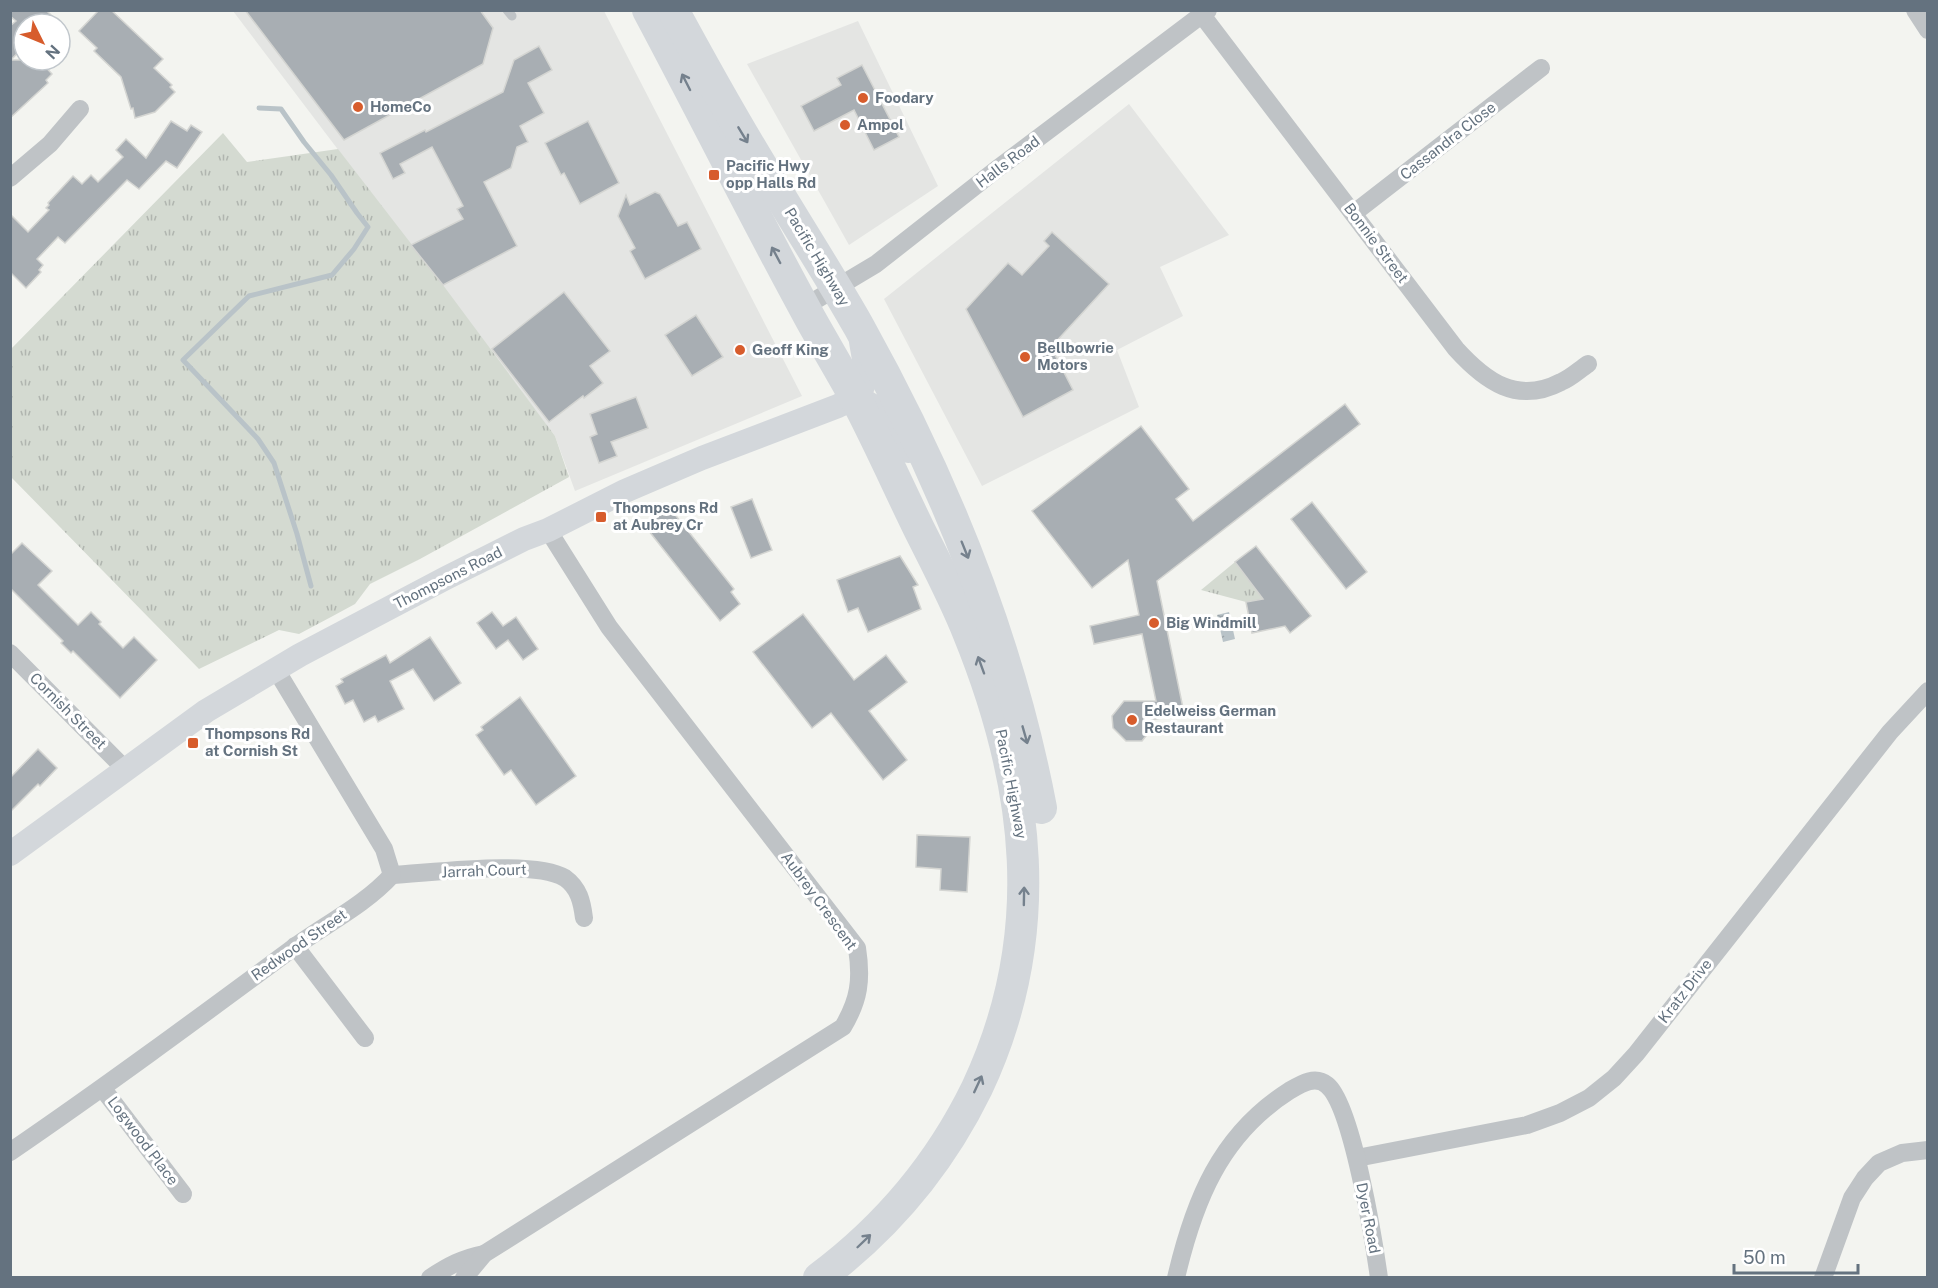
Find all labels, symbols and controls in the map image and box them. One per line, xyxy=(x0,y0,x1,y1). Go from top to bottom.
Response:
north arrow xyxy=(12,12,72,72)
text: N xyxy=(41,41,64,63)
one-way arrow xyxy=(680,74,692,91)
place label: Foodary xyxy=(875,89,934,106)
marker: Foodary xyxy=(856,91,870,105)
place label: HomeCo xyxy=(370,98,432,115)
street label: Cassandra Close xyxy=(1397,98,1499,183)
marker: HomeCo xyxy=(351,100,365,114)
place label: Ampol xyxy=(857,116,904,133)
marker: Ampol xyxy=(838,118,852,132)
one-way arrow xyxy=(738,125,749,143)
street label: Halls Road xyxy=(973,132,1043,191)
place label: Pacific Hwy opp Halls Rd xyxy=(726,157,816,191)
marker: Pacific Hwy opp Halls Rd xyxy=(707,168,721,182)
street label: Bonnie Street xyxy=(1341,199,1412,286)
street label: Pacific Highway xyxy=(781,205,853,309)
one-way arrow xyxy=(770,247,782,264)
place label: Bellbowrie Motors xyxy=(1037,339,1114,373)
place label: Geoff King xyxy=(752,341,829,358)
marker: Geoff King xyxy=(733,343,747,357)
marker: Bellbowrie Motors xyxy=(1018,350,1032,364)
place label: Thompsons Rd at Aubrey Cr xyxy=(613,499,718,533)
marker: Thompsons Rd at Aubrey Cr xyxy=(594,510,608,524)
one-way arrow xyxy=(960,540,971,559)
street label: Thompsons Road xyxy=(391,543,505,612)
place label: Big Windmill xyxy=(1166,614,1257,631)
marker: Big Windmill xyxy=(1147,616,1161,630)
one-way arrow xyxy=(974,656,985,675)
street label: Cornish Street xyxy=(27,669,110,752)
place label: Edelweiss German Restaurant xyxy=(1144,702,1276,736)
marker: Edelweiss German Restaurant xyxy=(1125,713,1139,727)
place label: Thompsons Rd at Cornish St xyxy=(205,725,310,759)
one-way arrow xyxy=(1020,725,1031,744)
street label: Pacific Highway xyxy=(993,728,1030,840)
marker: Thompsons Rd at Cornish St xyxy=(186,736,200,750)
street label: Aubrey Crescent xyxy=(778,848,861,953)
street label: Jarrah Court xyxy=(441,861,527,880)
one-way arrow xyxy=(1018,887,1030,907)
street label: Redwood Street xyxy=(248,905,350,984)
street label: Kratz Drive xyxy=(1654,955,1715,1026)
one-way arrow xyxy=(973,1076,985,1094)
street label: Logwood Place xyxy=(105,1093,182,1188)
street label: Dyer Road xyxy=(1353,1181,1384,1255)
one-way arrow xyxy=(856,1233,871,1248)
scale bar xyxy=(1734,1237,1858,1275)
text: 50 m xyxy=(1743,1247,1786,1268)

